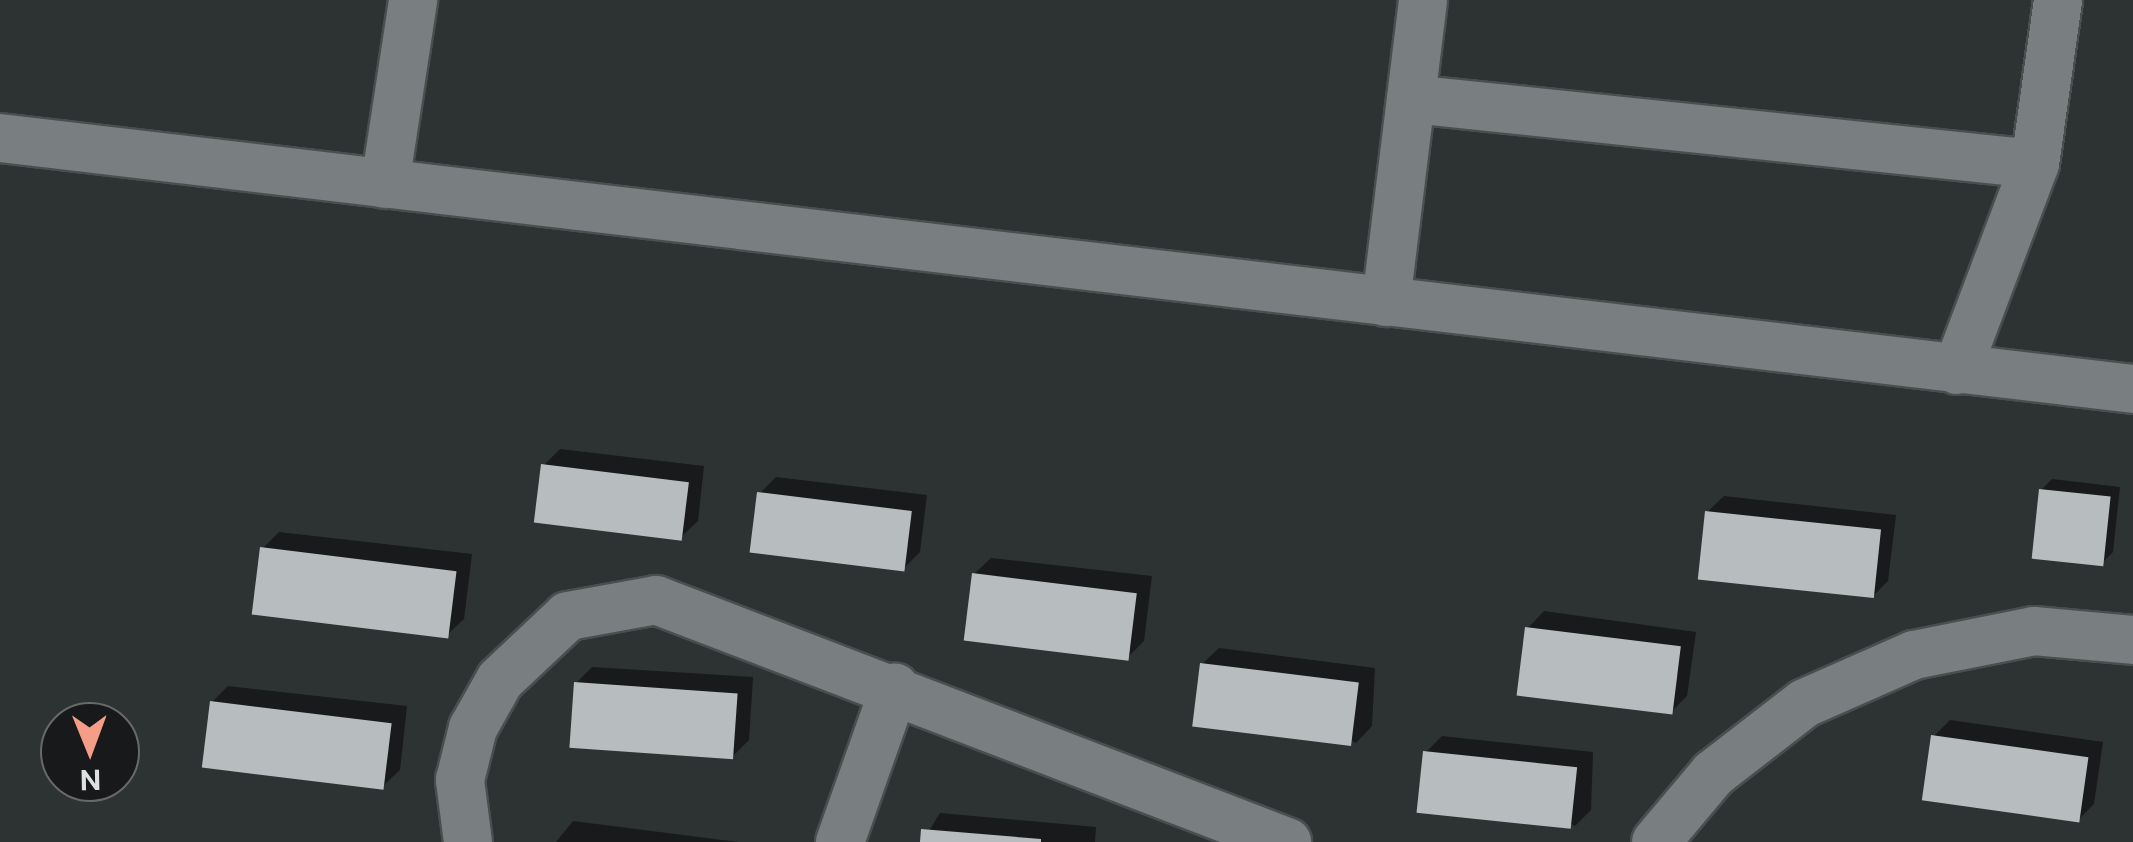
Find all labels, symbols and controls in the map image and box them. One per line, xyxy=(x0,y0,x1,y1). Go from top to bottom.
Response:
north arrow xyxy=(40,702,140,802)
text: N xyxy=(79,764,102,797)

